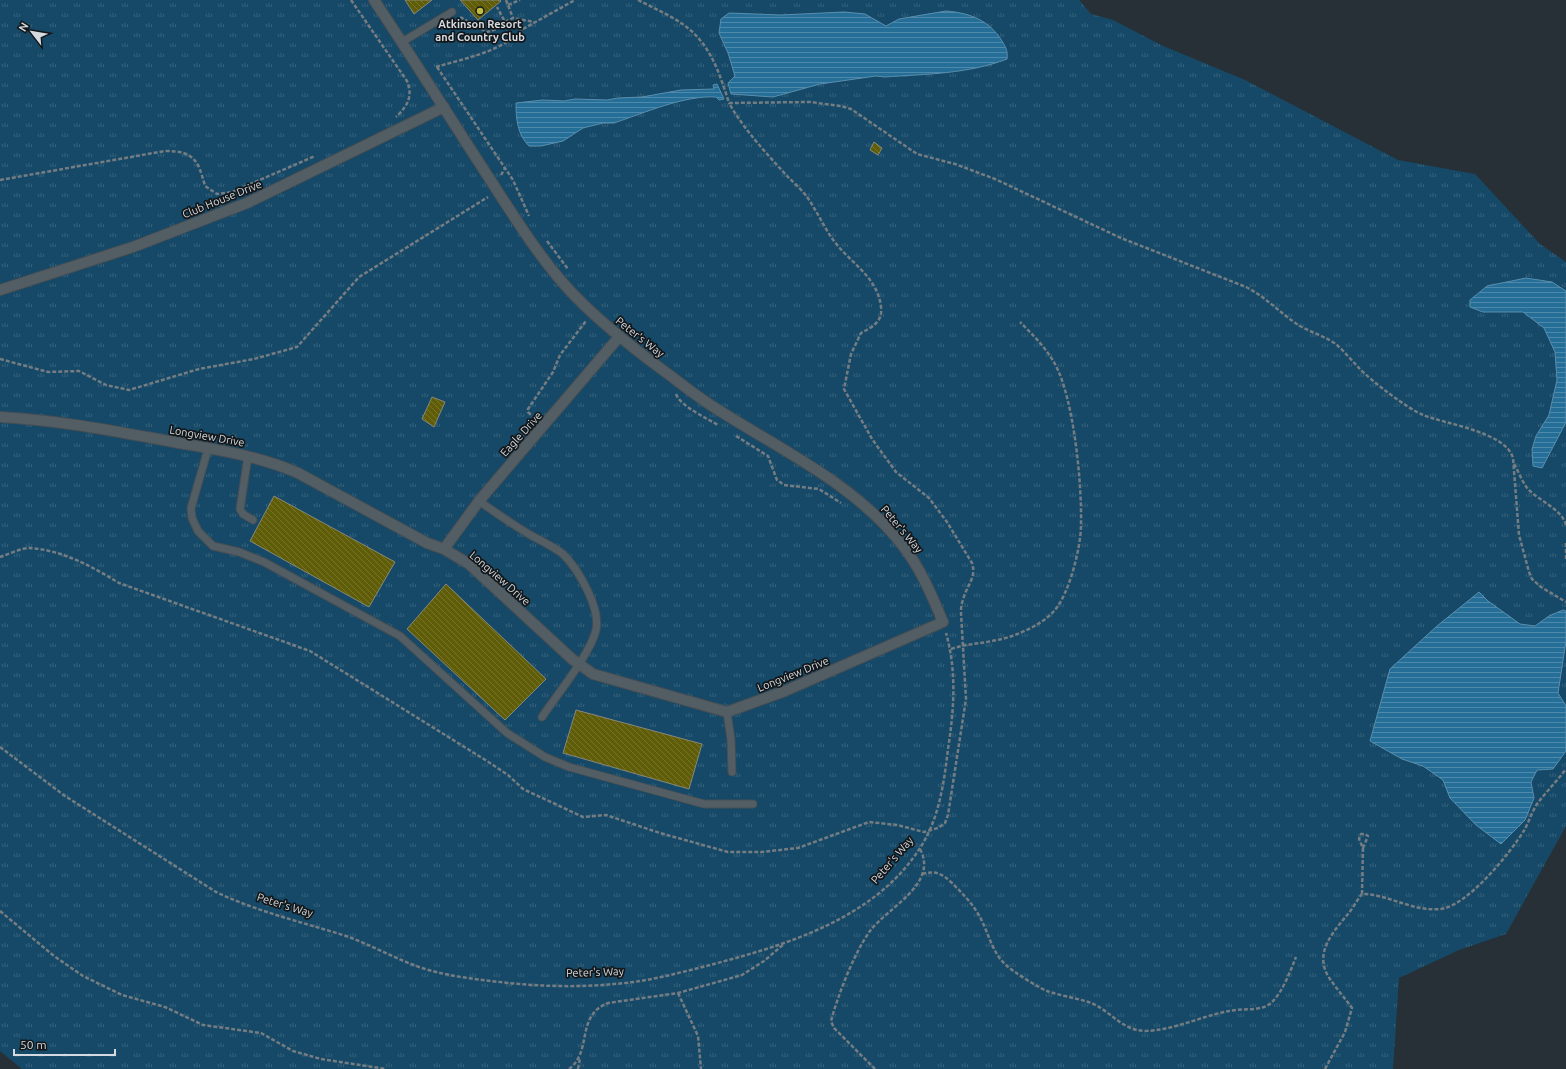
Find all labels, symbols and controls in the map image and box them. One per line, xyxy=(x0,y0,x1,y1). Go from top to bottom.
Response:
marker: Atkinson Resort and Country Club xyxy=(475,6,485,16)
north arrow xyxy=(12,12,52,52)
place label: Atkinson Resort and Country Club xyxy=(435,18,525,43)
text: N xyxy=(16,20,31,33)
street label: Club House Drive xyxy=(181,178,263,220)
street label: Peter's Way xyxy=(614,314,667,360)
street label: Eagle Drive xyxy=(498,409,544,459)
street label: Longview Drive xyxy=(169,424,245,448)
street label: Peter's Way xyxy=(879,503,926,556)
street label: Longview Drive xyxy=(467,549,533,607)
street label: Longview Drive xyxy=(756,654,830,694)
street label: Peter's Way xyxy=(869,834,916,886)
street label: Peter's Way xyxy=(256,891,315,919)
street label: Peter's Way xyxy=(566,965,625,979)
scale bar xyxy=(14,1031,115,1057)
text: 50 m xyxy=(20,1038,47,1051)

